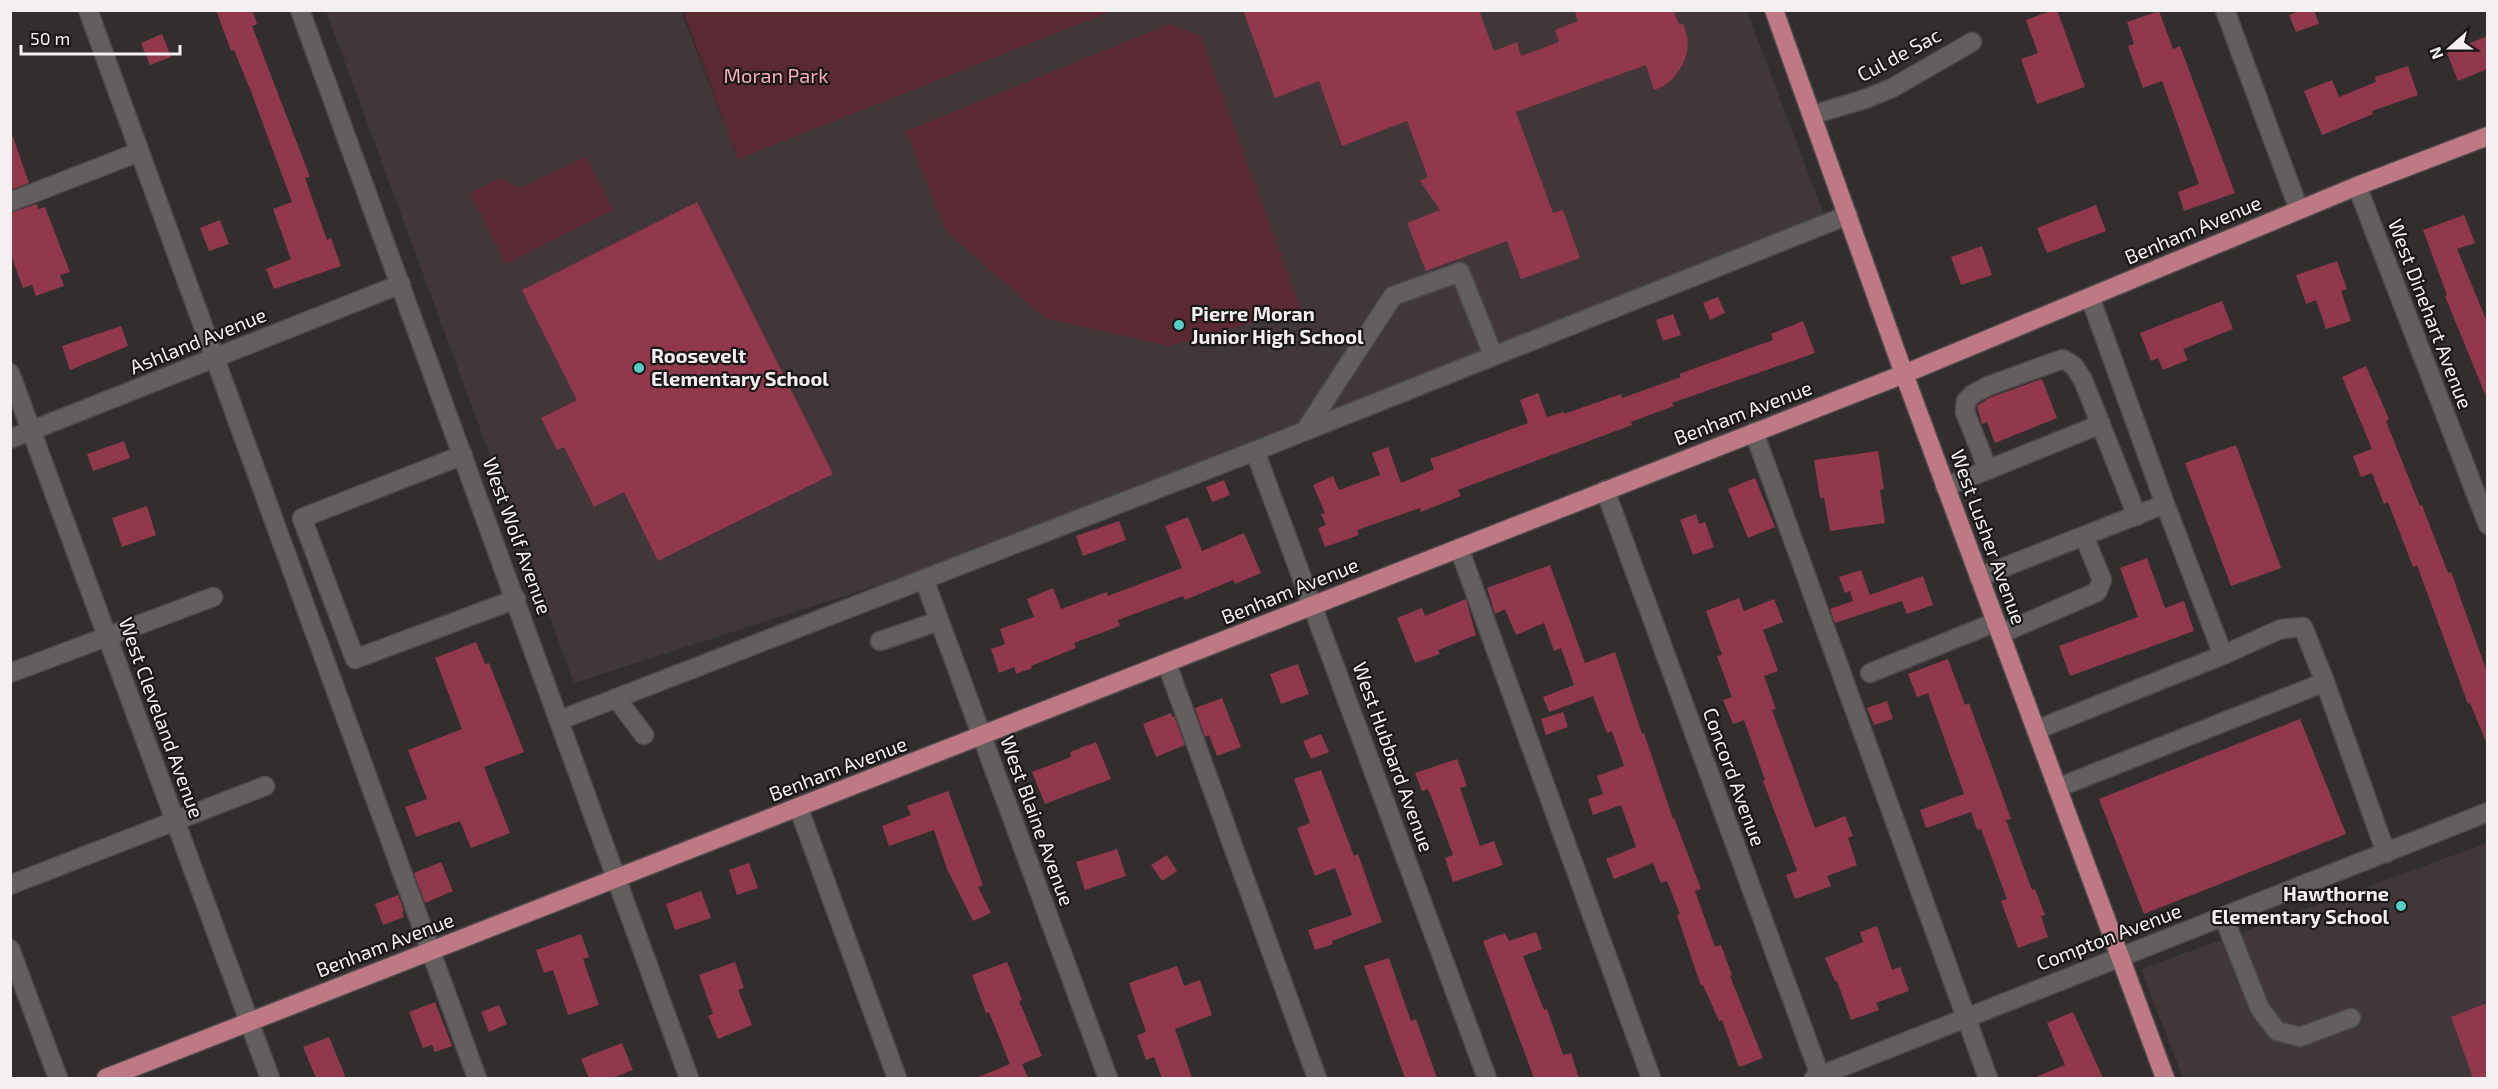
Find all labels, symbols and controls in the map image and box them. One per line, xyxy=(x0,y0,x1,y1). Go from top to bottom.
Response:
scale bar xyxy=(21,18,180,56)
north arrow xyxy=(2420,18,2480,78)
street label: Cul de Sac xyxy=(1853,22,1945,86)
text: 50 m xyxy=(30,27,70,49)
text: N xyxy=(2425,45,2446,62)
park label: Moran Park xyxy=(724,63,828,87)
street label: Benham Avenue xyxy=(2121,190,2264,269)
street label: West Dinehart Avenue xyxy=(2384,215,2478,412)
place label: Pierre Moran Junior High School xyxy=(1191,301,1364,348)
street label: Ashland Avenue xyxy=(126,302,269,378)
marker: Pierre Moran Junior High School xyxy=(1172,318,1186,332)
place label: Roosevelt Elementary School xyxy=(651,343,829,391)
marker: Roosevelt Elementary School xyxy=(632,361,646,375)
street label: Benham Avenue xyxy=(1670,375,1815,449)
street label: West Lusher Avenue xyxy=(1946,446,2032,627)
street label: West Wolf Avenue xyxy=(478,454,557,617)
street label: Benham Avenue xyxy=(1217,552,1362,629)
street label: West Cleveland Avenue xyxy=(114,614,209,821)
street label: West Hubbard Avenue xyxy=(1348,658,1439,855)
street label: Concord Avenue xyxy=(1699,704,1771,849)
street label: Benham Avenue xyxy=(765,731,910,805)
street label: West Blaine Avenue xyxy=(996,732,1080,909)
place label: Hawthorne Elementary School xyxy=(2211,881,2389,929)
street label: Compton Avenue xyxy=(2033,897,2185,975)
marker: Hawthorne Elementary School xyxy=(2394,899,2408,913)
street label: Benham Avenue xyxy=(312,907,457,981)

